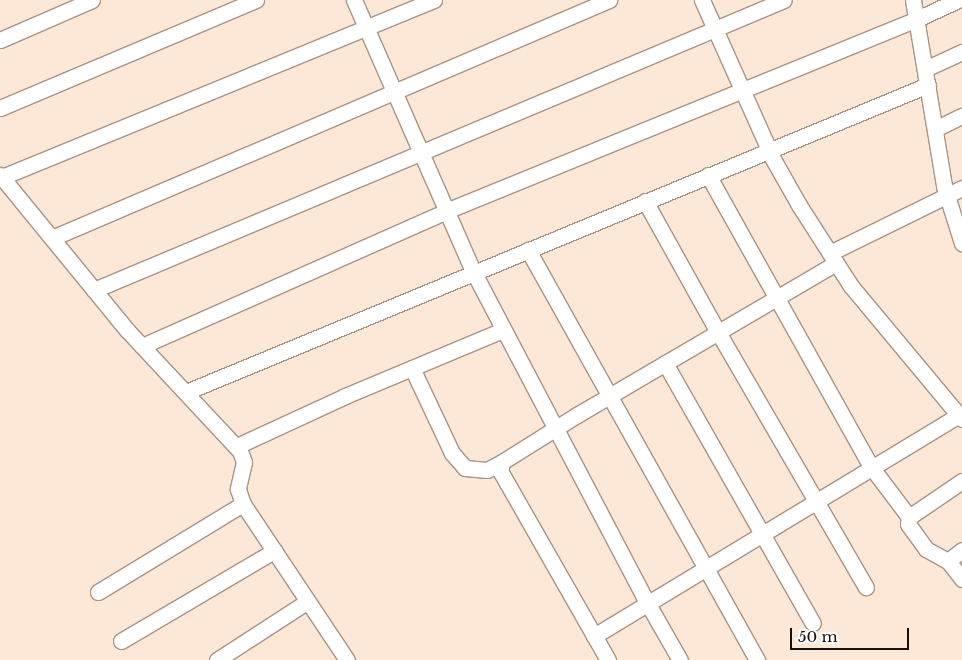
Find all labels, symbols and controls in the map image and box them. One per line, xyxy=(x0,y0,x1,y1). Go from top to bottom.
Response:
scale bar xyxy=(792,618,911,650)
text: 50 m xyxy=(798,627,838,646)

